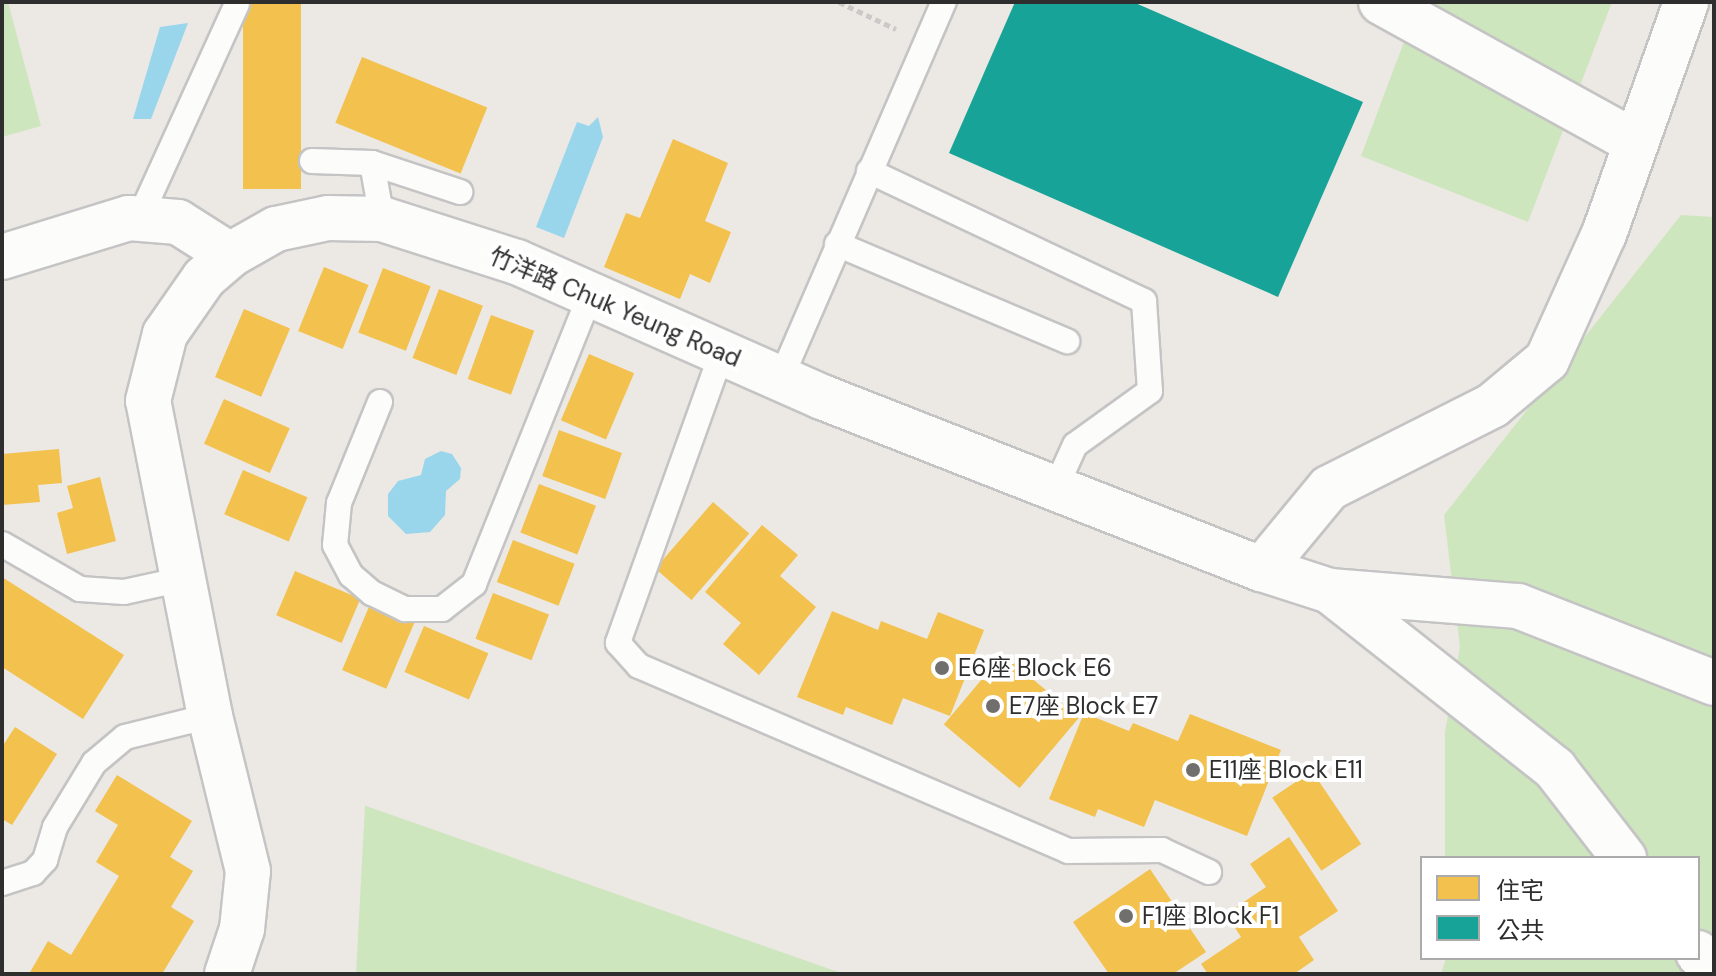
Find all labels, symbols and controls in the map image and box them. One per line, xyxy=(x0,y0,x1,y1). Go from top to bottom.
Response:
street label: 竹洋路 Chuk Yeung Road xyxy=(485,241,745,373)
place label: E6座 Block E6 xyxy=(958,654,1112,682)
marker: E6座 Block E6 xyxy=(933,659,951,677)
place label: E7座 Block E7 xyxy=(1009,692,1158,720)
marker: E7座 Block E7 xyxy=(984,697,1002,715)
place label: E11座 Block E11 xyxy=(1209,756,1363,784)
marker: E11座 Block E11 xyxy=(1184,761,1202,779)
legend xyxy=(1420,856,1700,960)
text: 住宅 xyxy=(1496,875,1544,906)
place label: F1座 Block F1 xyxy=(1142,902,1279,930)
marker: F1座 Block F1 xyxy=(1117,907,1135,925)
text: 公共 xyxy=(1496,915,1544,946)

